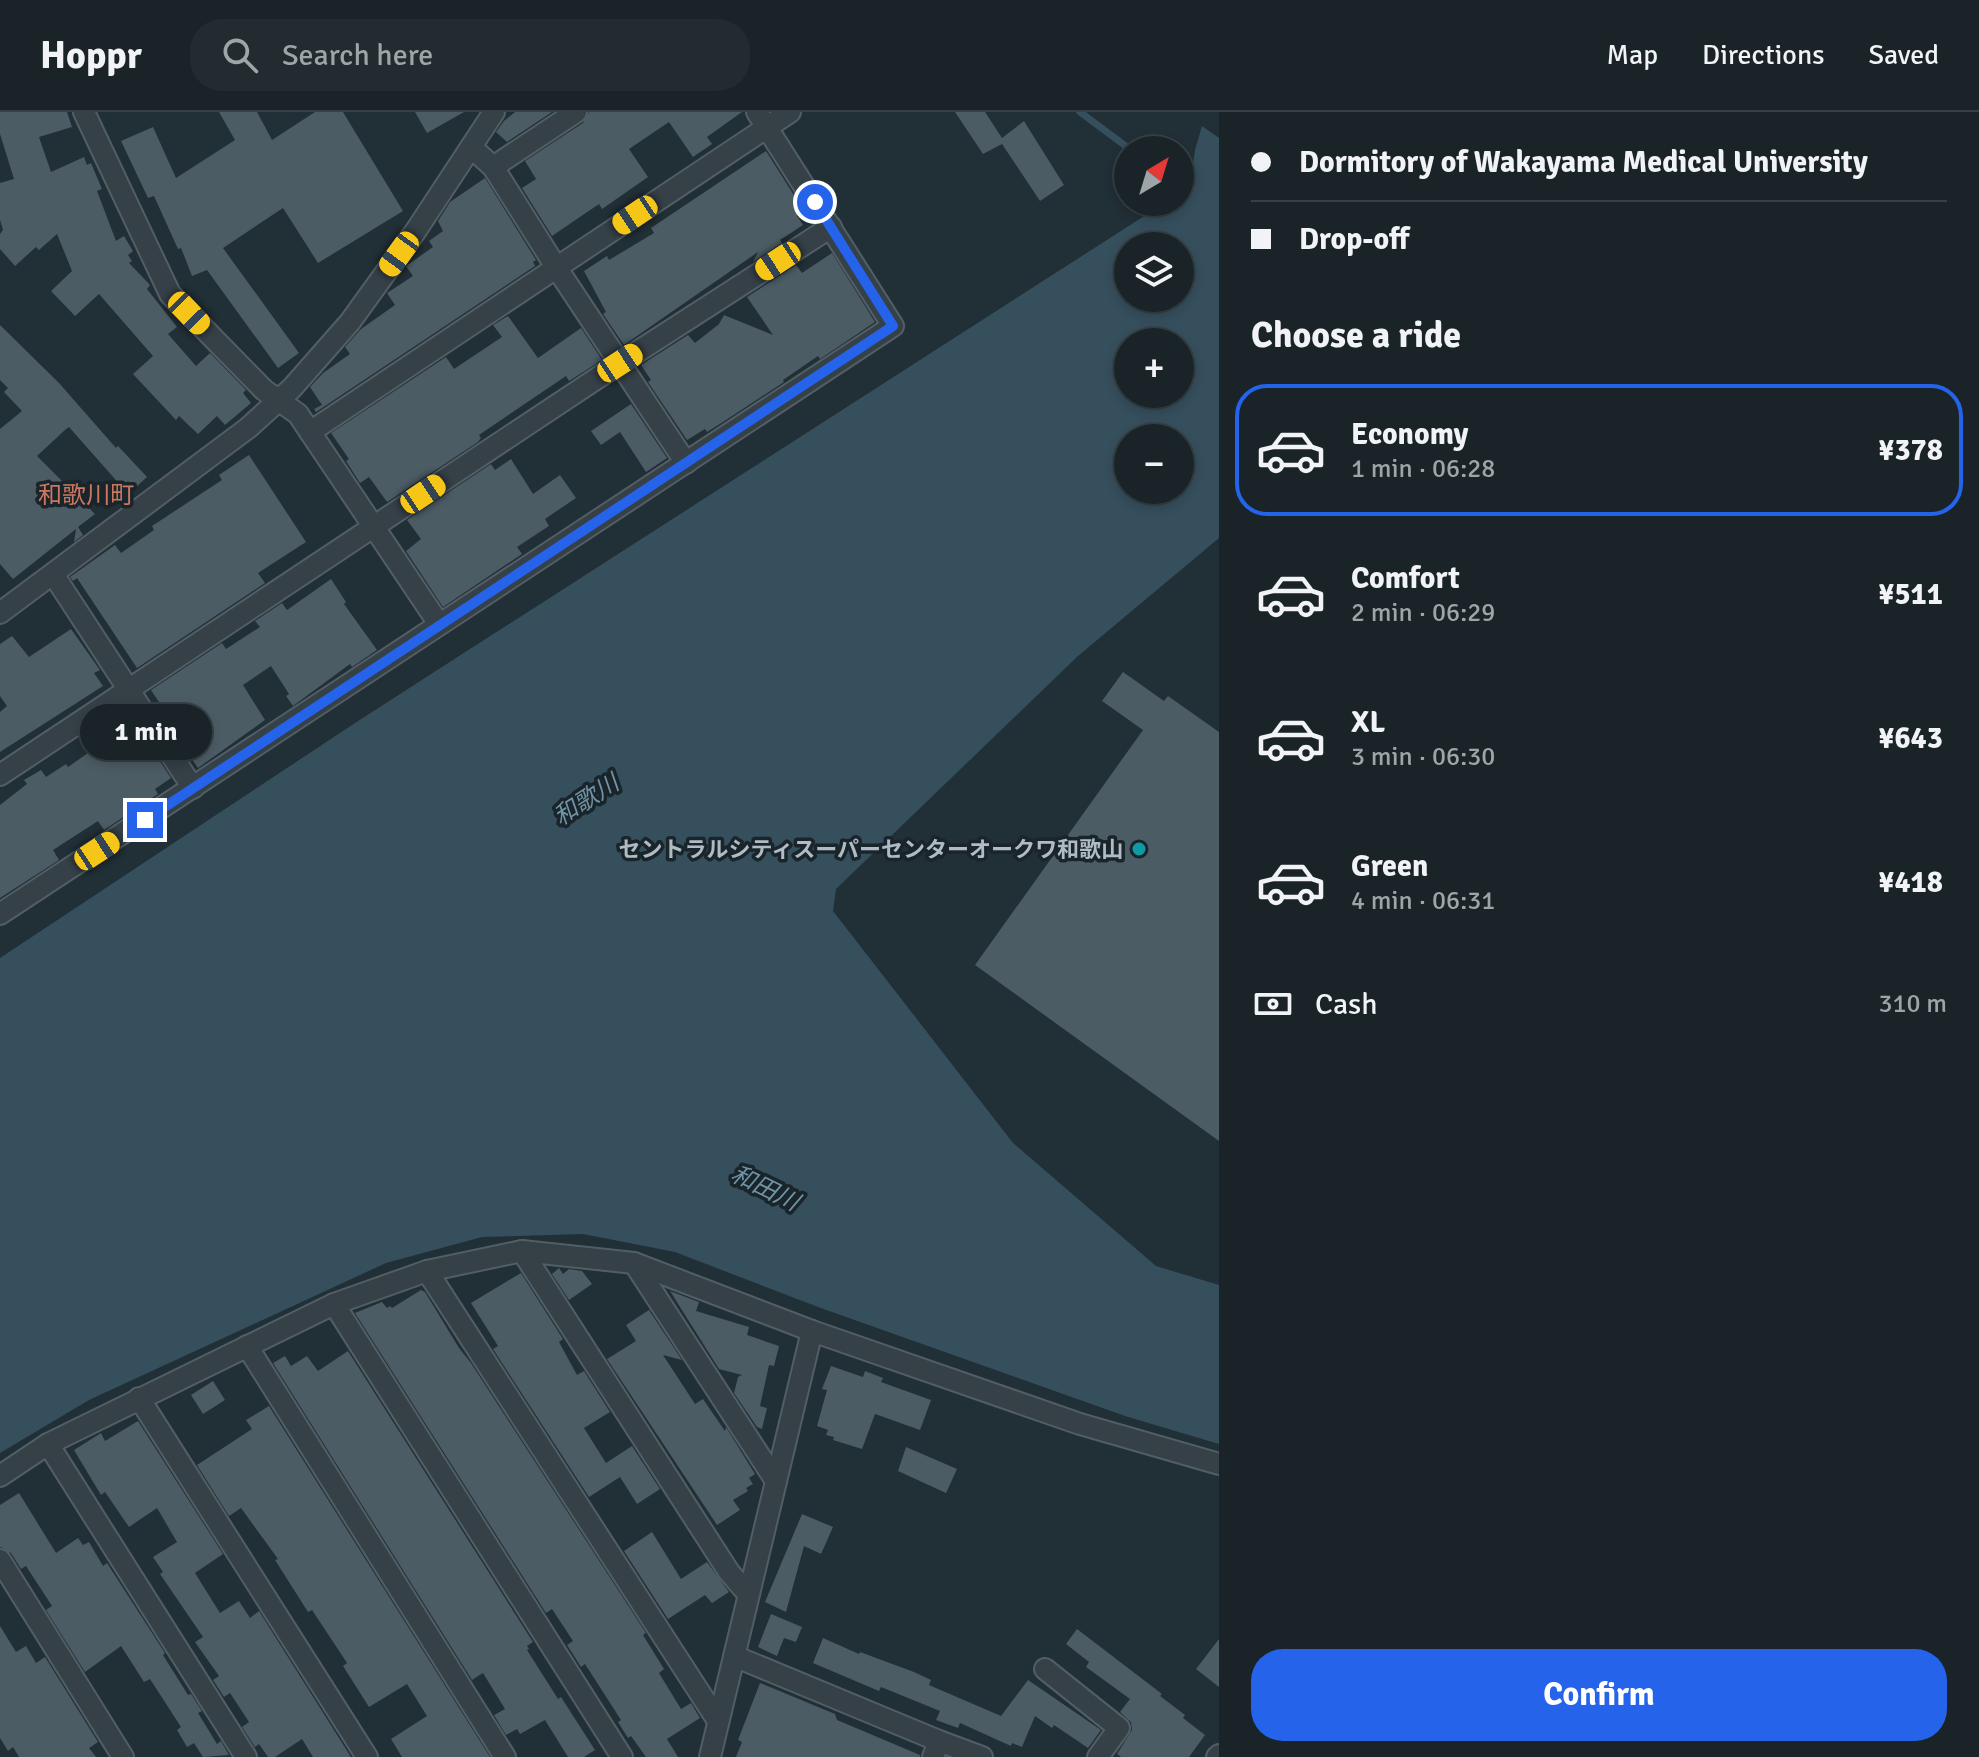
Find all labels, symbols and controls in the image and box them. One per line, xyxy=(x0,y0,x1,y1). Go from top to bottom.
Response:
search box xyxy=(190,19,750,91)
text: Hoppr xyxy=(40,32,142,79)
icon: search xyxy=(218,33,262,77)
text: Search here xyxy=(282,37,433,74)
text: Map xyxy=(1606,38,1658,72)
text: Directions xyxy=(1702,38,1824,72)
text: Saved xyxy=(1868,38,1939,72)
north arrow xyxy=(1114,136,1194,216)
map controls xyxy=(1114,136,1194,504)
text: Dormitory of Wakayama Medical University xyxy=(1299,144,1868,181)
route start xyxy=(797,184,833,220)
car xyxy=(608,192,662,238)
text: Drop-off xyxy=(1299,221,1409,258)
car xyxy=(375,228,423,280)
button: layers xyxy=(1114,232,1194,312)
car xyxy=(751,238,805,284)
car xyxy=(164,287,214,339)
text: Choose a ride xyxy=(1251,313,1461,358)
button: + xyxy=(1114,328,1194,408)
car xyxy=(593,340,647,386)
icon: car xyxy=(1255,414,1327,486)
text: Economy xyxy=(1351,416,1468,453)
button: − xyxy=(1114,424,1194,504)
text: ¥378 xyxy=(1878,432,1943,469)
text: 1 min · 06:28 xyxy=(1351,453,1495,485)
car xyxy=(396,471,450,517)
district label: 和歌川町 xyxy=(38,480,134,510)
icon: car xyxy=(1255,558,1327,630)
text: Comfort xyxy=(1351,560,1460,597)
text: ¥511 xyxy=(1878,576,1943,613)
text: 2 min · 06:29 xyxy=(1351,597,1495,629)
icon: car xyxy=(1255,702,1327,774)
callout: 1 min xyxy=(79,704,211,760)
text: XL xyxy=(1351,704,1385,741)
text: 1 min xyxy=(115,716,177,748)
text: ¥643 xyxy=(1878,720,1943,757)
text: 3 min · 06:30 xyxy=(1351,741,1495,773)
water label: 和歌川 xyxy=(548,766,627,832)
route end xyxy=(127,802,163,838)
car xyxy=(70,828,124,874)
place label: セントラルシティスーパーセンターオークワ和歌山 xyxy=(619,836,1123,863)
marker: セントラルシティスーパーセンターオークワ和歌山 xyxy=(1130,840,1148,858)
icon: car xyxy=(1255,846,1327,918)
text: Green xyxy=(1351,848,1428,885)
text: ¥418 xyxy=(1878,864,1943,901)
text: 4 min · 06:31 xyxy=(1351,885,1495,917)
icon: cash xyxy=(1251,982,1295,1026)
text: Cash xyxy=(1315,986,1378,1023)
text: 310 m xyxy=(1878,988,1947,1020)
water label: 和田川 xyxy=(726,1159,807,1219)
button: Confirm xyxy=(1251,1649,1947,1741)

